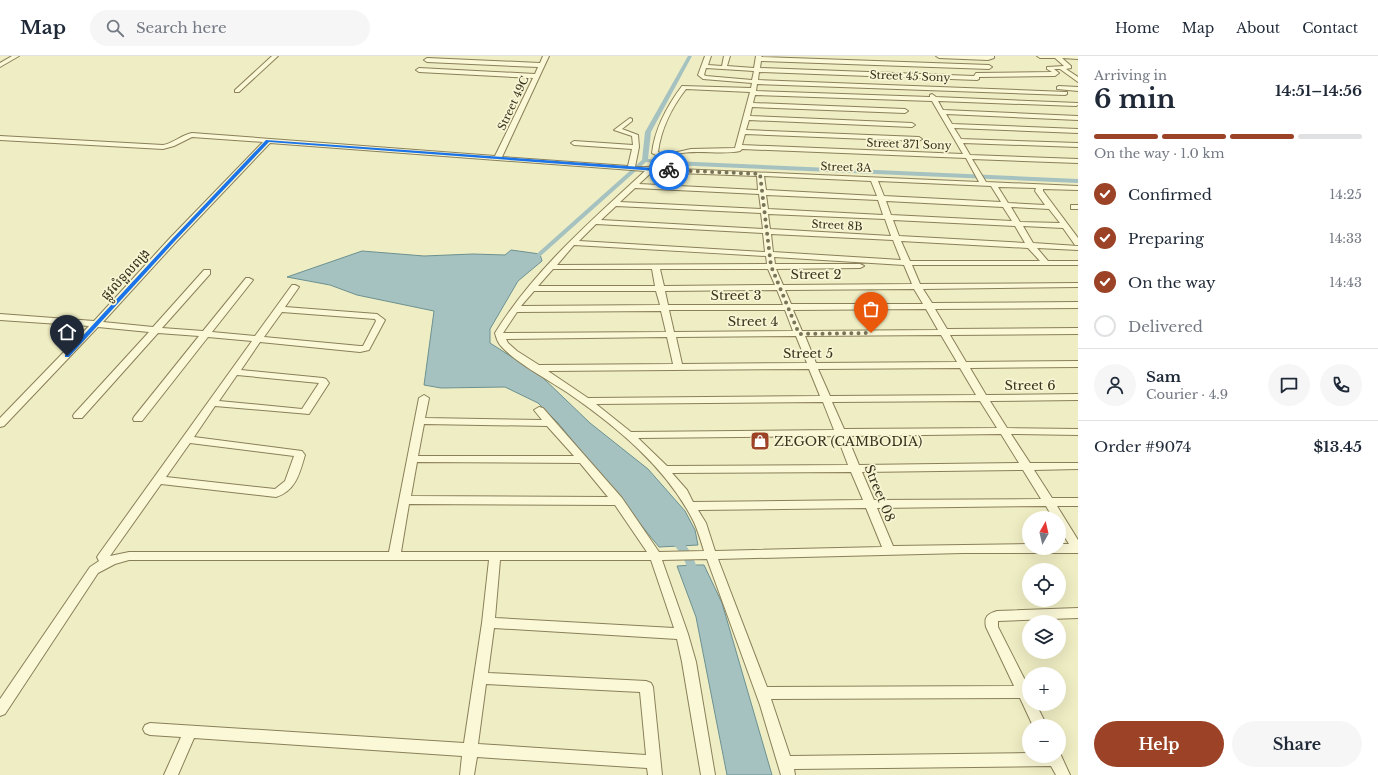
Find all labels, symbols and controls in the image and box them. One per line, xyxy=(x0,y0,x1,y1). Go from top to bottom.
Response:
search box xyxy=(90,10,370,46)
text: Map xyxy=(20,16,66,39)
icon: search xyxy=(104,17,126,39)
text: Search here xyxy=(136,18,227,37)
text: Home xyxy=(1115,19,1160,37)
text: Map xyxy=(1182,19,1214,37)
text: About xyxy=(1236,19,1280,37)
text: Contact xyxy=(1302,19,1358,37)
text: Arriving in xyxy=(1094,67,1167,84)
street label: Street 45 Sony xyxy=(869,68,951,84)
street label: Street 49C xyxy=(494,73,532,133)
text: 14:51–14:56 xyxy=(1275,81,1362,100)
text: 6 min xyxy=(1094,83,1175,115)
street label: Street 371 Sony xyxy=(866,136,952,152)
text: On the way · 1.0 km xyxy=(1094,145,1225,162)
courier xyxy=(649,150,689,190)
icon: bike xyxy=(658,159,680,181)
street label: Street 3A xyxy=(820,159,872,175)
icon: check xyxy=(1094,183,1116,205)
text: Confirmed xyxy=(1128,185,1212,204)
text: 14:25 xyxy=(1329,186,1362,203)
street label: Street 8B xyxy=(811,217,863,233)
icon: check xyxy=(1094,227,1116,249)
text: Preparing xyxy=(1128,229,1204,248)
text: 14:33 xyxy=(1329,230,1362,247)
street label: ផ្លូវលំទួលពង្រ xyxy=(97,245,156,306)
street label: Street 2 xyxy=(791,266,841,283)
icon: check xyxy=(1094,271,1116,293)
text: On the way xyxy=(1128,273,1216,292)
text: 14:43 xyxy=(1329,274,1362,291)
street label: Street 3 xyxy=(711,287,761,304)
pin xyxy=(854,292,888,333)
icon: bag xyxy=(860,298,882,320)
street label: Street 4 xyxy=(728,313,778,330)
pin xyxy=(50,315,84,356)
text: Delivered xyxy=(1128,317,1203,336)
icon: home xyxy=(56,321,78,343)
street label: Street 5 xyxy=(783,345,833,362)
button: person xyxy=(1094,364,1136,406)
button: chat xyxy=(1268,364,1310,406)
button: phone xyxy=(1320,364,1362,406)
text: Sam xyxy=(1146,367,1181,386)
street label: Street 6 xyxy=(1004,377,1056,394)
text: Courier · 4.9 xyxy=(1146,386,1228,403)
shop icon: ZEGOR (CAMBODIA) xyxy=(749,430,771,452)
place label: ZEGOR (CAMBODIA) xyxy=(774,433,922,450)
text: Order #9074 xyxy=(1094,437,1191,456)
text: $13.45 xyxy=(1313,437,1362,456)
street label: Street 08 xyxy=(860,462,899,524)
north arrow xyxy=(1022,511,1066,555)
map controls xyxy=(1022,511,1066,763)
button: locate xyxy=(1022,563,1066,607)
button: layers xyxy=(1022,615,1066,659)
button: + xyxy=(1022,667,1066,711)
button: − xyxy=(1022,719,1066,763)
button: Help xyxy=(1094,721,1224,767)
button: Share xyxy=(1232,721,1362,767)

